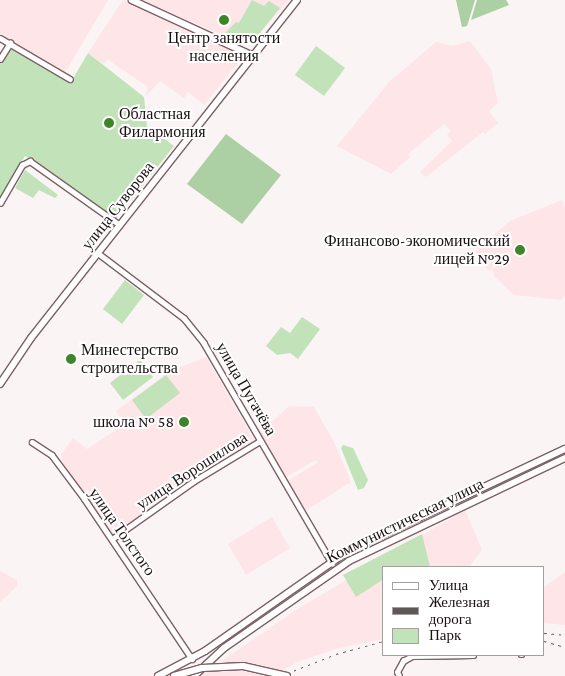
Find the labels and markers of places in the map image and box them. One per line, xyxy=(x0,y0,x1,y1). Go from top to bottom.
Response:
marker: Центр занятости населения xyxy=(218,14,230,26)
place label: Центр занятости населения xyxy=(168,28,280,66)
place label: Областная Филармония xyxy=(119,104,206,142)
marker: Областная Филармония xyxy=(103,117,115,129)
place label: Финансово-экономический лицей №29 xyxy=(324,231,510,269)
marker: Финансово-экономический лицей №29 xyxy=(514,244,526,256)
place label: Минестерство строительства xyxy=(81,340,179,378)
marker: Минестерство строительства xyxy=(65,353,77,365)
place label: школа № 58 xyxy=(93,412,174,432)
marker: школа № 58 xyxy=(178,416,190,428)

